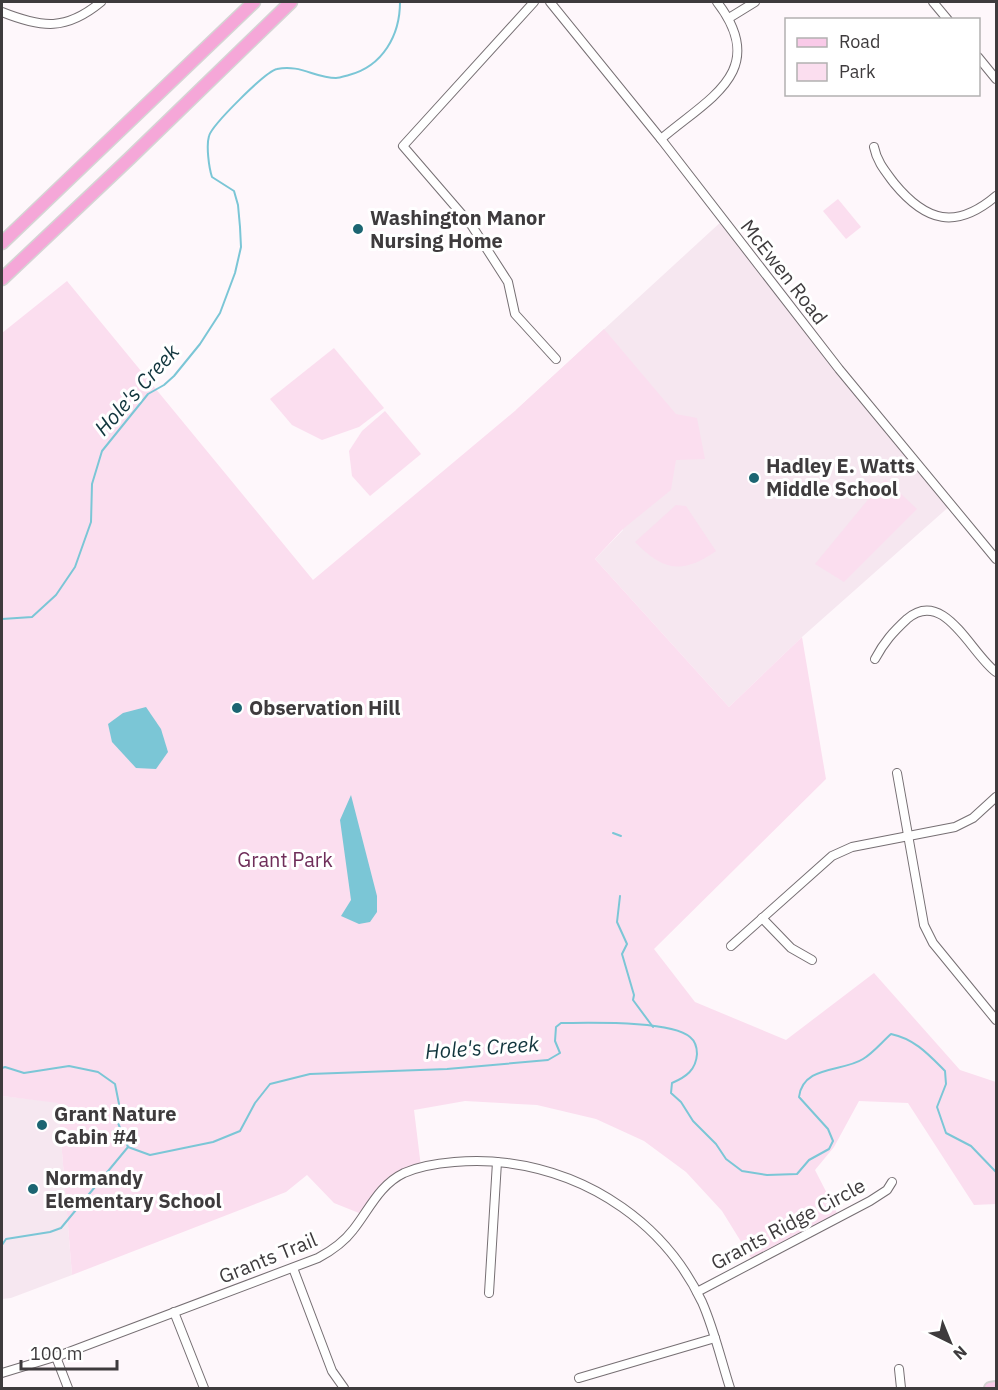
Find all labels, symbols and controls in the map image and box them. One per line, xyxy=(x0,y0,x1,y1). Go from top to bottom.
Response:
legend xyxy=(785,18,980,96)
text: Road xyxy=(839,30,880,53)
text: Park xyxy=(839,60,876,83)
place label: Washington Manor Nursing Home xyxy=(370,204,545,254)
street label: McEwen Road xyxy=(735,214,834,330)
marker: Washington Manor Nursing Home xyxy=(351,222,365,236)
water label: Hole's Creek xyxy=(88,337,186,441)
place label: Hadley E. Watts Middle School xyxy=(766,452,915,502)
marker: Hadley E. Watts Middle School xyxy=(747,471,761,485)
place label: Observation Hill xyxy=(249,694,400,721)
marker: Observation Hill xyxy=(230,701,244,715)
park label: Grant Park xyxy=(237,846,333,873)
water label: Hole's Creek xyxy=(424,1029,541,1065)
place label: Grant Nature Cabin #4 xyxy=(54,1100,176,1150)
marker: Grant Nature Cabin #4 xyxy=(35,1118,49,1132)
place label: Normandy Elementary School xyxy=(45,1164,222,1214)
street label: Grants Ridge Circle xyxy=(706,1171,870,1276)
marker: Normandy Elementary School xyxy=(26,1182,40,1196)
street label: Grants Trail xyxy=(215,1226,321,1289)
north arrow xyxy=(920,1312,980,1372)
scale bar xyxy=(21,1333,117,1371)
text: 100 m xyxy=(30,1342,82,1365)
text: N xyxy=(949,1342,971,1364)

